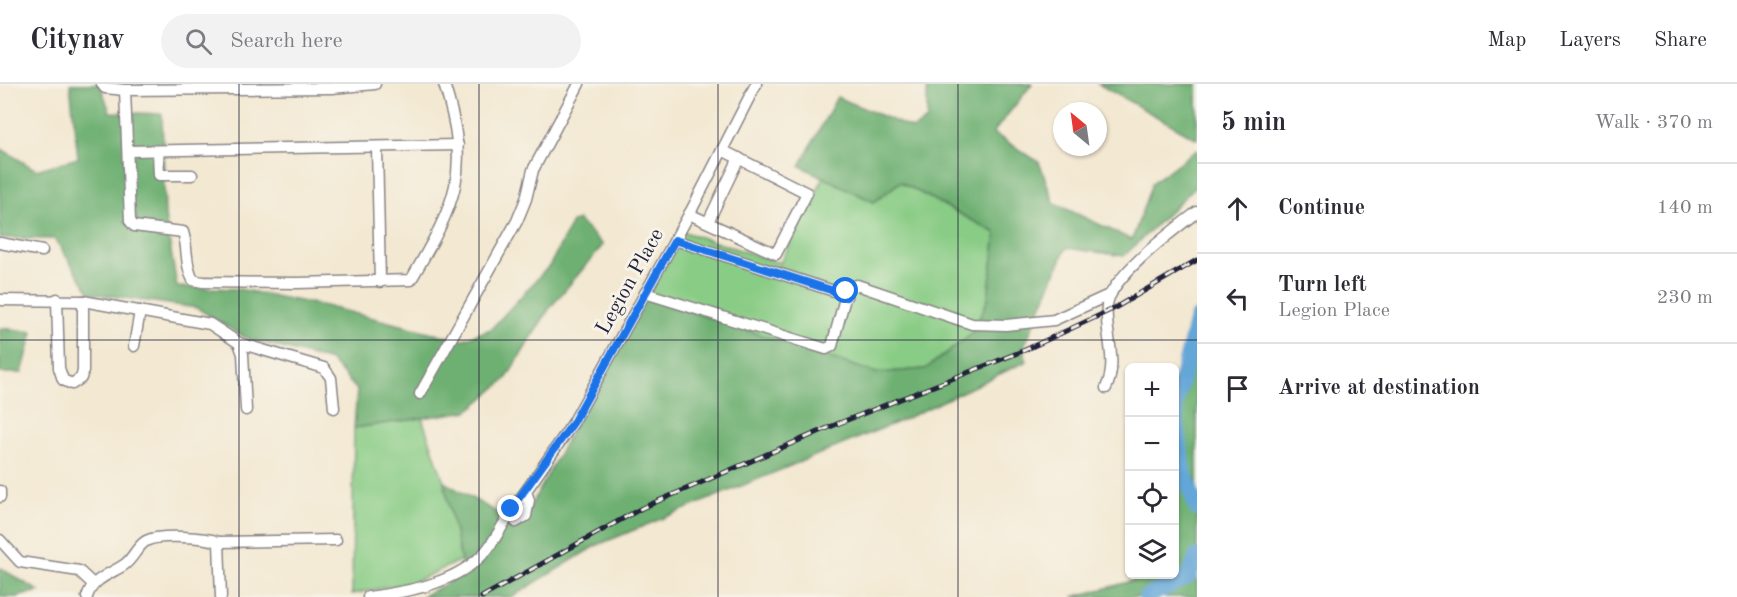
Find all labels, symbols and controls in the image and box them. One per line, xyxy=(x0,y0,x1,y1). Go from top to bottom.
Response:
search box xyxy=(161,14,581,68)
icon: search xyxy=(182,25,215,58)
text: Citynav xyxy=(30,27,125,55)
text: Search here xyxy=(230,30,343,52)
text: Map xyxy=(1487,30,1526,51)
text: Layers xyxy=(1559,30,1621,51)
text: Share xyxy=(1654,30,1707,51)
north arrow xyxy=(1053,102,1107,156)
text: 5 min xyxy=(1221,110,1286,136)
text: Walk · 370 m xyxy=(1594,113,1713,133)
icon: ahead xyxy=(1221,192,1254,225)
text: Continue xyxy=(1278,197,1365,219)
text: 140 m xyxy=(1657,198,1713,218)
street label: Legion Place xyxy=(593,225,668,338)
text: Turn left xyxy=(1278,274,1367,296)
route start xyxy=(832,277,858,303)
icon: left xyxy=(1221,282,1254,315)
text: 230 m xyxy=(1657,288,1713,308)
text: Legion Place xyxy=(1278,301,1390,321)
map controls xyxy=(1125,363,1179,579)
button: + xyxy=(1125,363,1179,417)
icon: arrive xyxy=(1221,372,1254,405)
text: Arrive at destination xyxy=(1278,377,1480,399)
button: − xyxy=(1125,417,1179,471)
button: locate xyxy=(1125,471,1179,525)
route end xyxy=(497,495,523,521)
button: layers xyxy=(1125,525,1179,579)

